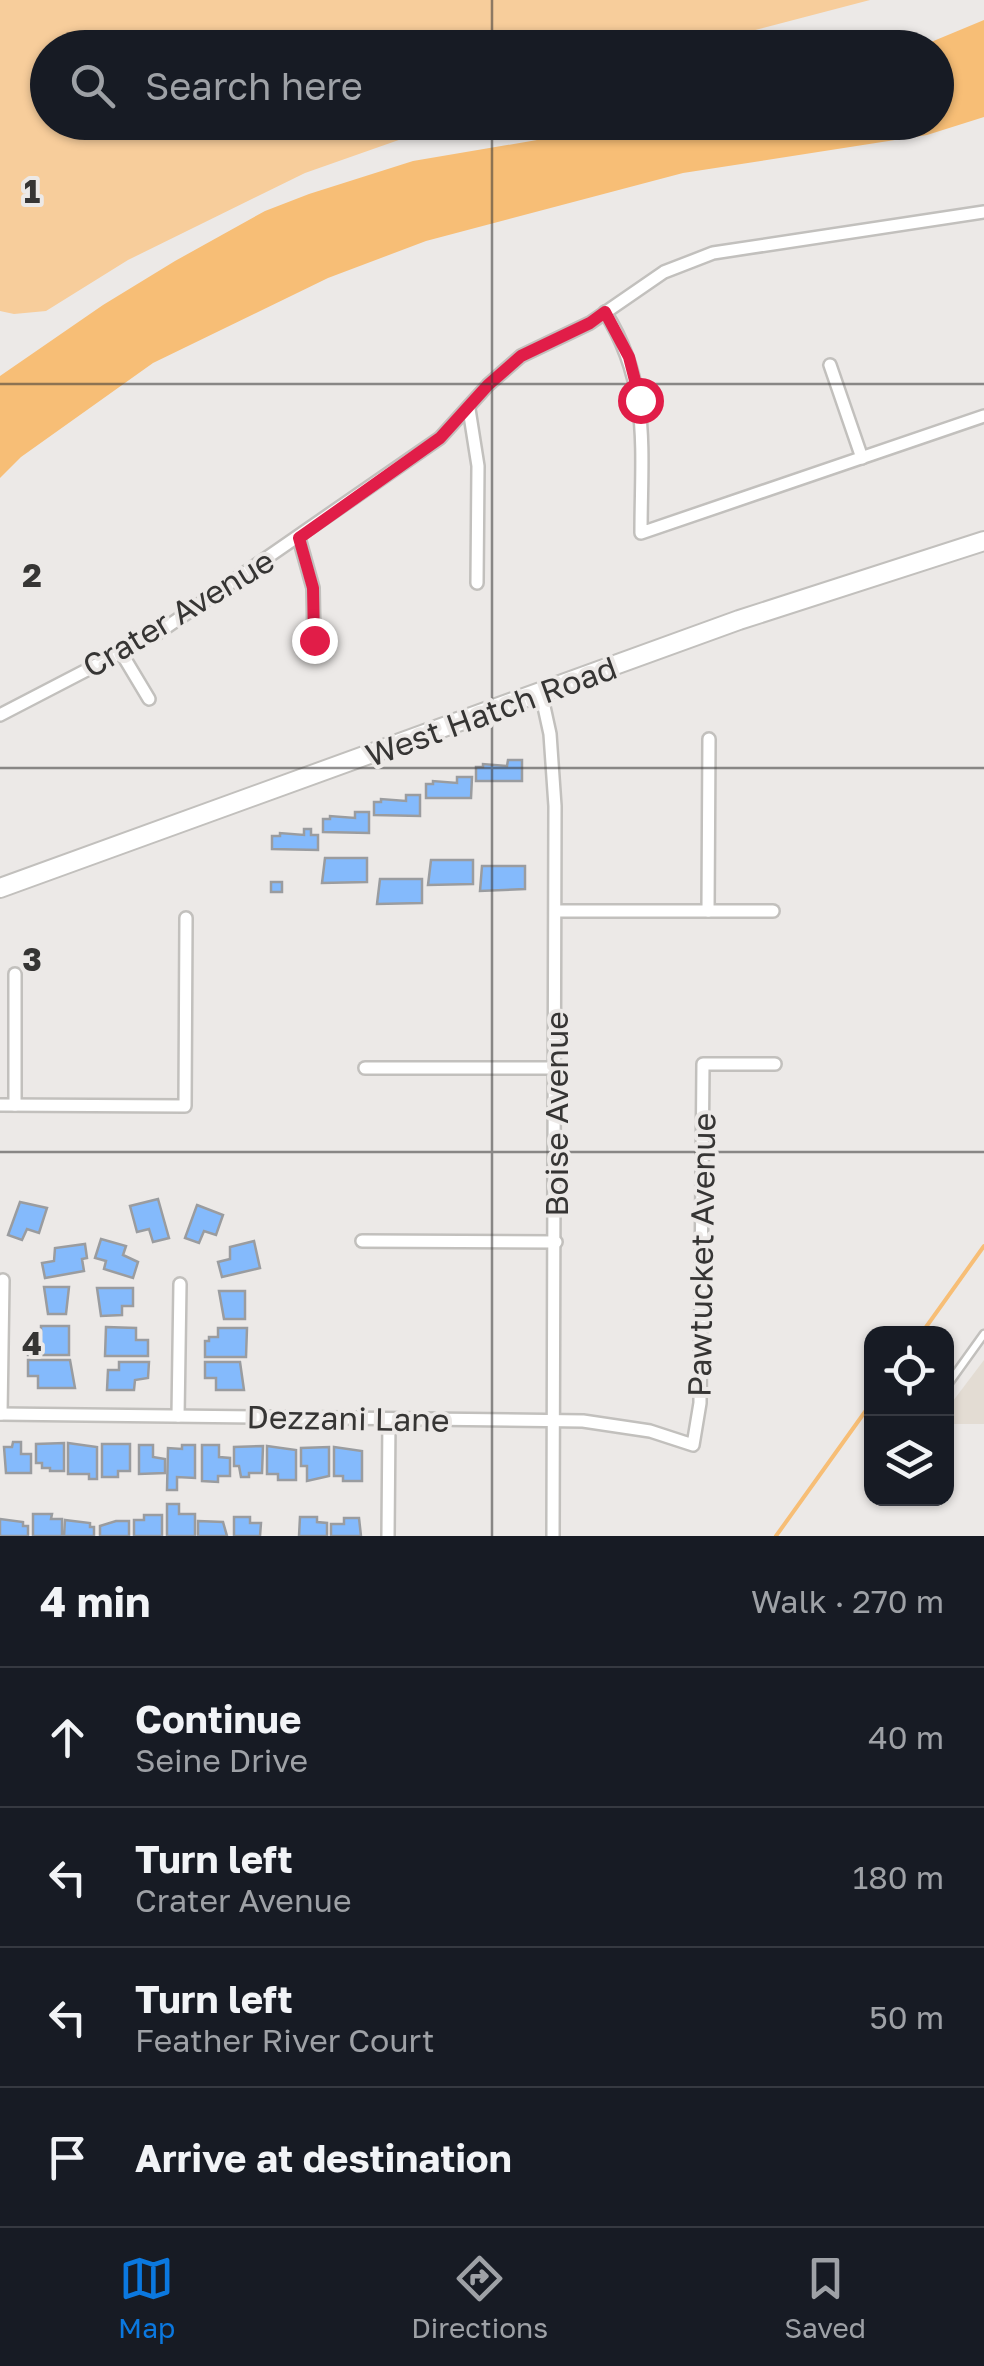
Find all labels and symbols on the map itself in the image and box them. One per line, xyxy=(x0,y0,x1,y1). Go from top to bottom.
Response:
text: 1 xyxy=(24,172,40,210)
route start xyxy=(618,378,664,424)
street label: Crater Avenue xyxy=(75,541,281,685)
text: 2 xyxy=(22,556,42,594)
route end xyxy=(292,618,338,664)
street label: West Hatch Road xyxy=(360,648,622,774)
text: 3 xyxy=(22,940,42,978)
street label: Boise Avenue xyxy=(537,1011,575,1217)
street label: Pawtucket Avenue xyxy=(680,1113,722,1397)
text: 4 xyxy=(22,1324,42,1362)
street label: Dezzani Lane xyxy=(246,1397,450,1439)

